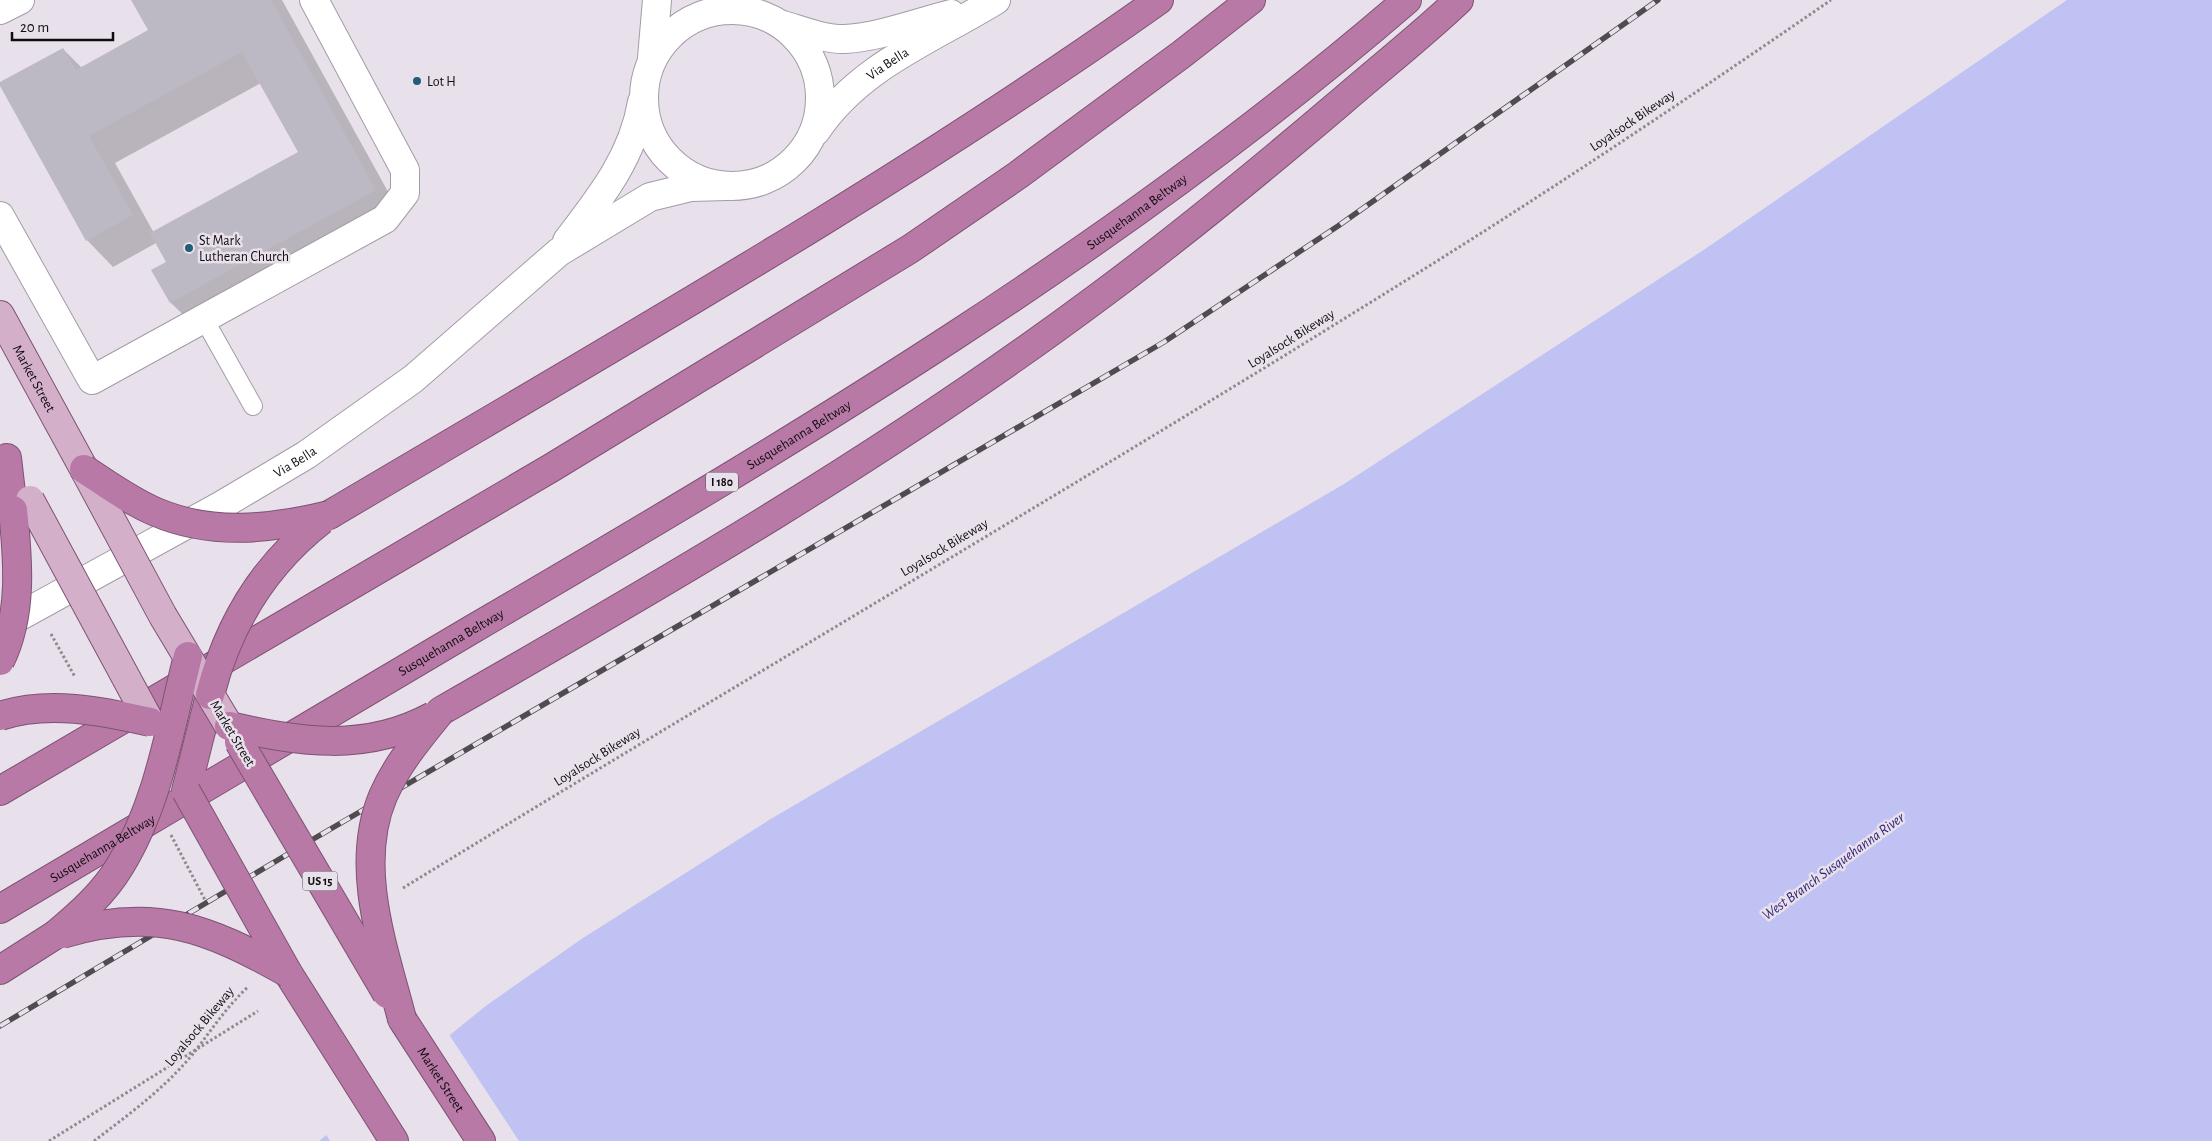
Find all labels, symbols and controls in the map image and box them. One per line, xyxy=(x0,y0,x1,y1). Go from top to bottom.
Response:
scale bar xyxy=(12,10,114,42)
text: 20 m xyxy=(20,20,49,35)
street label: Via Bella xyxy=(864,45,912,83)
marker: Lot H xyxy=(411,75,423,87)
place label: Lot H xyxy=(427,75,456,89)
street label: Loyalsock Bikeway xyxy=(1588,87,1678,154)
street label: Susquehanna Beltway xyxy=(1084,172,1190,253)
place label: St Mark Lutheran Church xyxy=(199,234,289,264)
marker: St Mark Lutheran Church xyxy=(183,242,195,254)
street label: Loyalsock Bikeway xyxy=(1246,307,1337,371)
street label: Market Street xyxy=(10,343,58,415)
street label: Susquehanna Beltway xyxy=(745,398,854,473)
street label: Via Bella xyxy=(271,444,320,481)
road number: I 180 xyxy=(706,472,738,492)
street label: Loyalsock Bikeway xyxy=(898,516,991,579)
street label: Susquehanna Beltway xyxy=(396,606,506,679)
street label: Market Street xyxy=(207,698,258,769)
street label: Loyalsock Bikeway xyxy=(552,725,643,789)
water label: West Branch Susquehanna River xyxy=(1759,809,1908,923)
street label: Susquehanna Beltway xyxy=(48,812,158,885)
road number: US 15 xyxy=(302,871,338,890)
street label: Loyalsock Bikeway xyxy=(163,984,237,1069)
street label: Market Street xyxy=(414,1045,467,1115)

